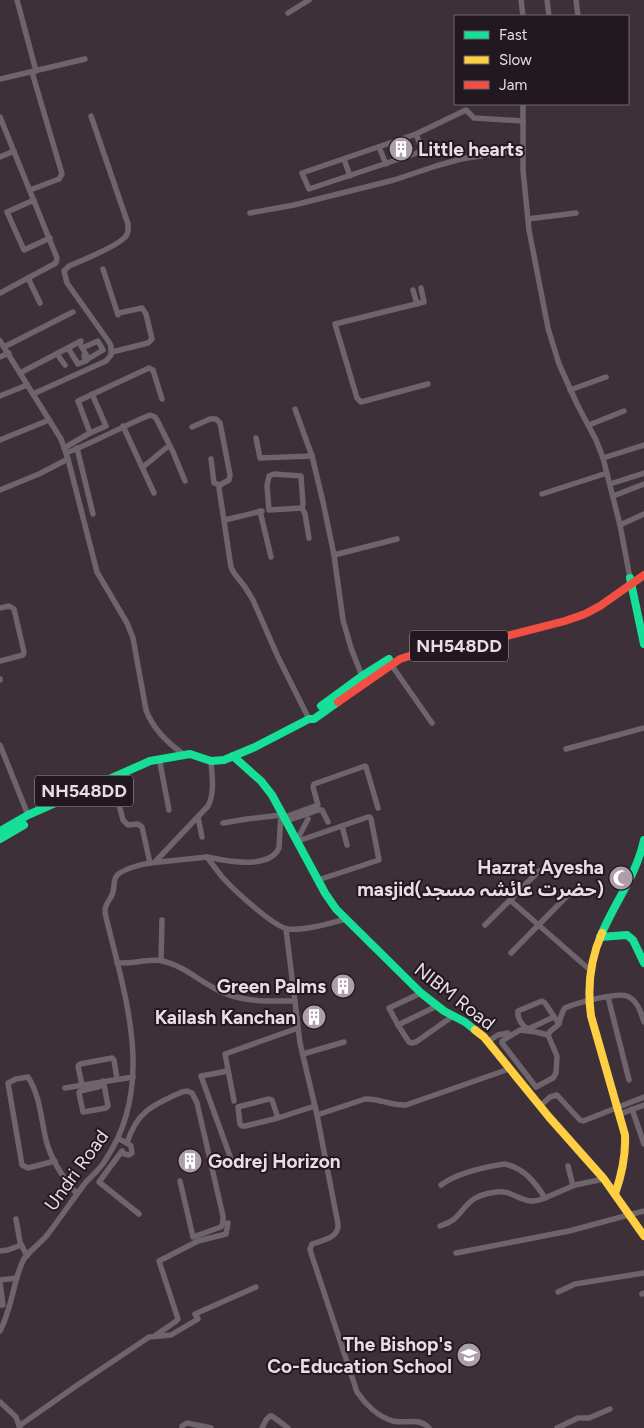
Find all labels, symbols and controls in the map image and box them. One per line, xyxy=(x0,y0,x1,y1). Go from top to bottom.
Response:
legend xyxy=(454,15,629,105)
text: Fast xyxy=(499,26,528,44)
text: Slow xyxy=(499,51,532,69)
text: Jam xyxy=(499,76,527,94)
building icon: Little hearts xyxy=(388,136,414,162)
place label: Little hearts xyxy=(418,138,524,161)
road number: NH548DD xyxy=(410,630,508,661)
road number: NH548DD xyxy=(35,776,133,806)
place label: Hazrat Ayesha masjid(حضرت عائشہ مسجد) xyxy=(357,856,604,901)
mosque icon: Hazrat Ayesha masjid(حضرت عائشہ مسجد) xyxy=(608,865,634,891)
street label: NIBM Road xyxy=(410,958,500,1035)
building icon: Green Palms xyxy=(330,973,356,999)
place label: Green Palms xyxy=(217,975,326,998)
building icon: Kailash Kanchan xyxy=(301,1004,327,1030)
place label: Kailash Kanchan xyxy=(155,1006,296,1029)
street label: Undri Road xyxy=(39,1125,113,1215)
building icon: Godrej Horizon xyxy=(177,1148,203,1174)
place label: Godrej Horizon xyxy=(208,1150,341,1173)
place label: The Bishop's Co-Education School xyxy=(267,1333,452,1378)
school or university icon: The Bishop's Co-Education School xyxy=(456,1342,482,1368)

